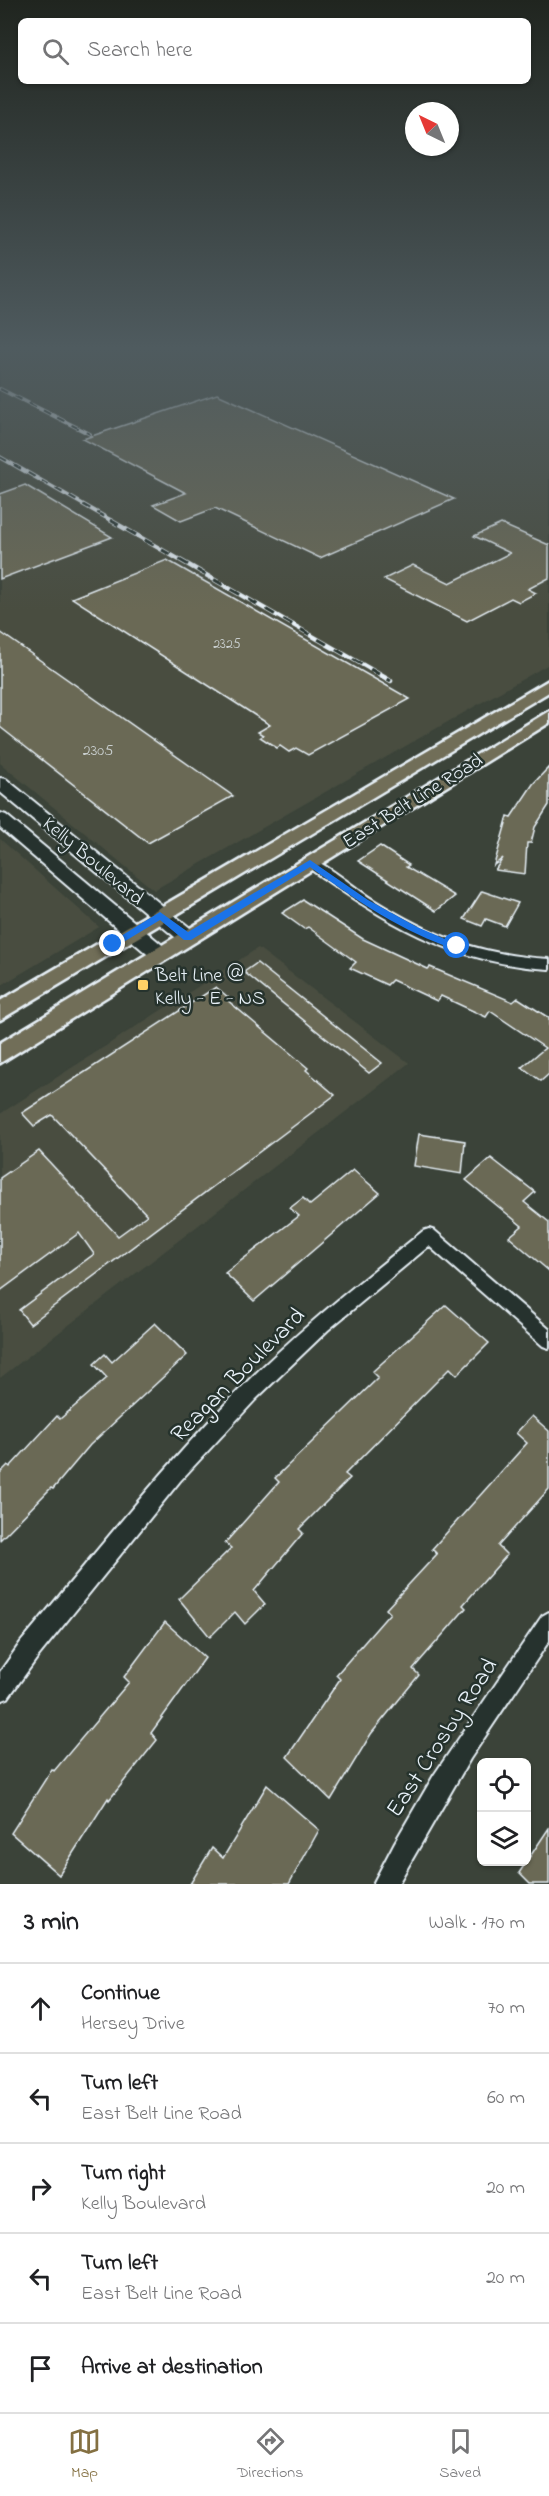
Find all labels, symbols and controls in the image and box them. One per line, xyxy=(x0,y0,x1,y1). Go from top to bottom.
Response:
search box xyxy=(18,18,531,84)
icon: search xyxy=(39,35,72,68)
text: Search here xyxy=(87,35,192,67)
north arrow xyxy=(405,102,459,156)
house number: 2325 xyxy=(213,634,241,655)
house number: 2305 xyxy=(83,739,113,763)
street label: East Belt Line Road xyxy=(338,747,489,857)
street label: Kelly Boulevard xyxy=(35,811,150,913)
route end xyxy=(99,930,125,956)
route start xyxy=(443,932,469,958)
place label: Belt Line @ Kelly - E - NS xyxy=(154,962,265,1014)
marker: Belt Line @ Kelly - E - NS xyxy=(136,978,150,992)
street label: Reagan Boulevard xyxy=(163,1300,315,1451)
street label: East Crosby Road xyxy=(379,1652,509,1825)
map controls xyxy=(477,1758,531,1866)
button: locate xyxy=(477,1758,531,1812)
button: layers xyxy=(477,1812,531,1866)
text: 3 min xyxy=(24,1904,79,1942)
text: Walk · 170 m xyxy=(429,1909,525,1938)
text: Continue xyxy=(81,1978,160,2010)
icon: ahead xyxy=(24,1992,57,2025)
text: 70 m xyxy=(488,1994,525,2023)
text: Hersey Drive xyxy=(81,2010,185,2039)
text: Turn left xyxy=(81,2068,158,2100)
icon: left xyxy=(24,2082,57,2115)
text: 60 m xyxy=(487,2084,525,2113)
text: East Belt Line Road xyxy=(81,2100,242,2129)
text: Turn right xyxy=(81,2158,166,2190)
icon: right xyxy=(24,2172,57,2205)
text: 20 m xyxy=(486,2174,525,2203)
text: Kelly Boulevard xyxy=(81,2190,206,2219)
text: Turn left xyxy=(81,2248,158,2280)
icon: left xyxy=(24,2262,57,2295)
text: 20 m xyxy=(486,2264,525,2293)
text: East Belt Line Road xyxy=(81,2280,242,2309)
icon: arrive xyxy=(24,2352,57,2385)
text: Arrive at destination xyxy=(81,2352,263,2384)
tab: Map xyxy=(68,2425,101,2485)
tab: Directions xyxy=(237,2425,303,2485)
tab: Saved xyxy=(439,2425,481,2485)

